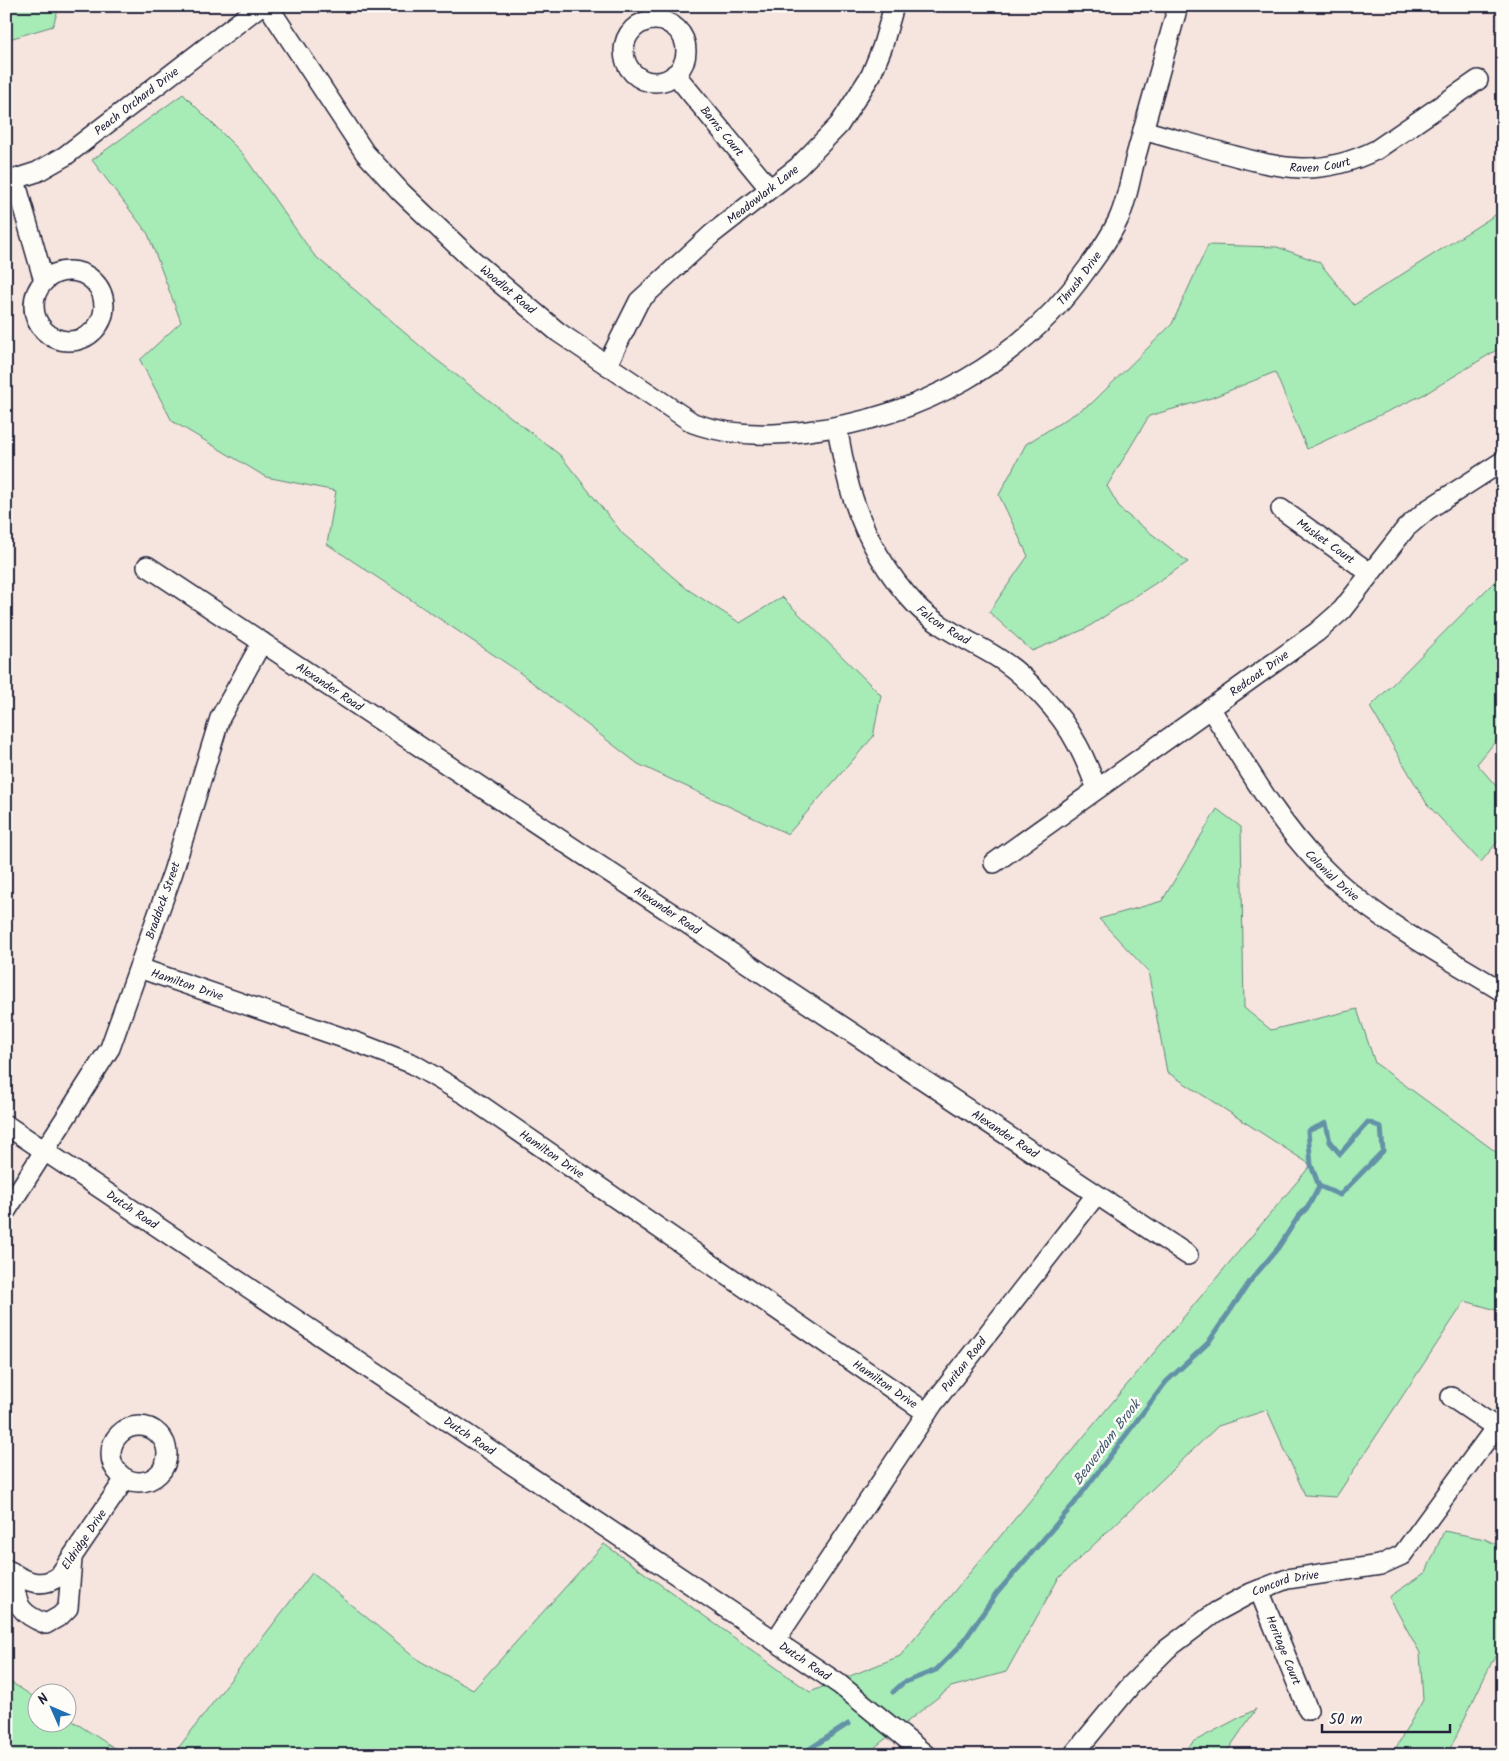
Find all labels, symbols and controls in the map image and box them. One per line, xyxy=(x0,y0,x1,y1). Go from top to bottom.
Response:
street label: Peach Orchard Drive xyxy=(90,62,184,140)
street label: Barns Court xyxy=(695,102,749,161)
street label: Raven Court xyxy=(1289,152,1353,178)
street label: Meadowlark Lane xyxy=(723,160,804,229)
street label: Thrush Drive xyxy=(1053,247,1107,310)
street label: Woodlot Road xyxy=(475,261,540,320)
street label: Musket Court xyxy=(1292,514,1359,569)
street label: Falcon Road xyxy=(912,601,974,651)
street label: Redcoat Drive xyxy=(1226,646,1294,702)
street label: Alexander Road xyxy=(292,658,368,717)
street label: Colonial Drive xyxy=(1300,845,1363,907)
street label: Braddock Street xyxy=(141,859,186,942)
street label: Alexander Road xyxy=(630,882,705,941)
street label: Hamilton Drive xyxy=(148,964,226,1006)
street label: Alexander Road xyxy=(967,1105,1043,1164)
street label: Hamilton Drive xyxy=(515,1125,588,1184)
street label: Dutch Road xyxy=(102,1186,163,1235)
street label: Puritan Road xyxy=(937,1333,992,1396)
street label: Hamilton Drive xyxy=(848,1355,922,1414)
water label: Beaverdam Brook xyxy=(1067,1393,1148,1490)
street label: Dutch Road xyxy=(439,1412,500,1461)
street label: Eldridge Drive xyxy=(57,1505,112,1574)
street label: Concord Drive xyxy=(1249,1565,1321,1602)
street label: Heritage Court xyxy=(1260,1613,1306,1688)
street label: Dutch Road xyxy=(775,1637,835,1686)
north arrow xyxy=(28,1684,78,1734)
text: N xyxy=(33,1688,55,1710)
scale bar xyxy=(1322,1701,1449,1733)
text: 50 m xyxy=(1329,1708,1363,1732)

